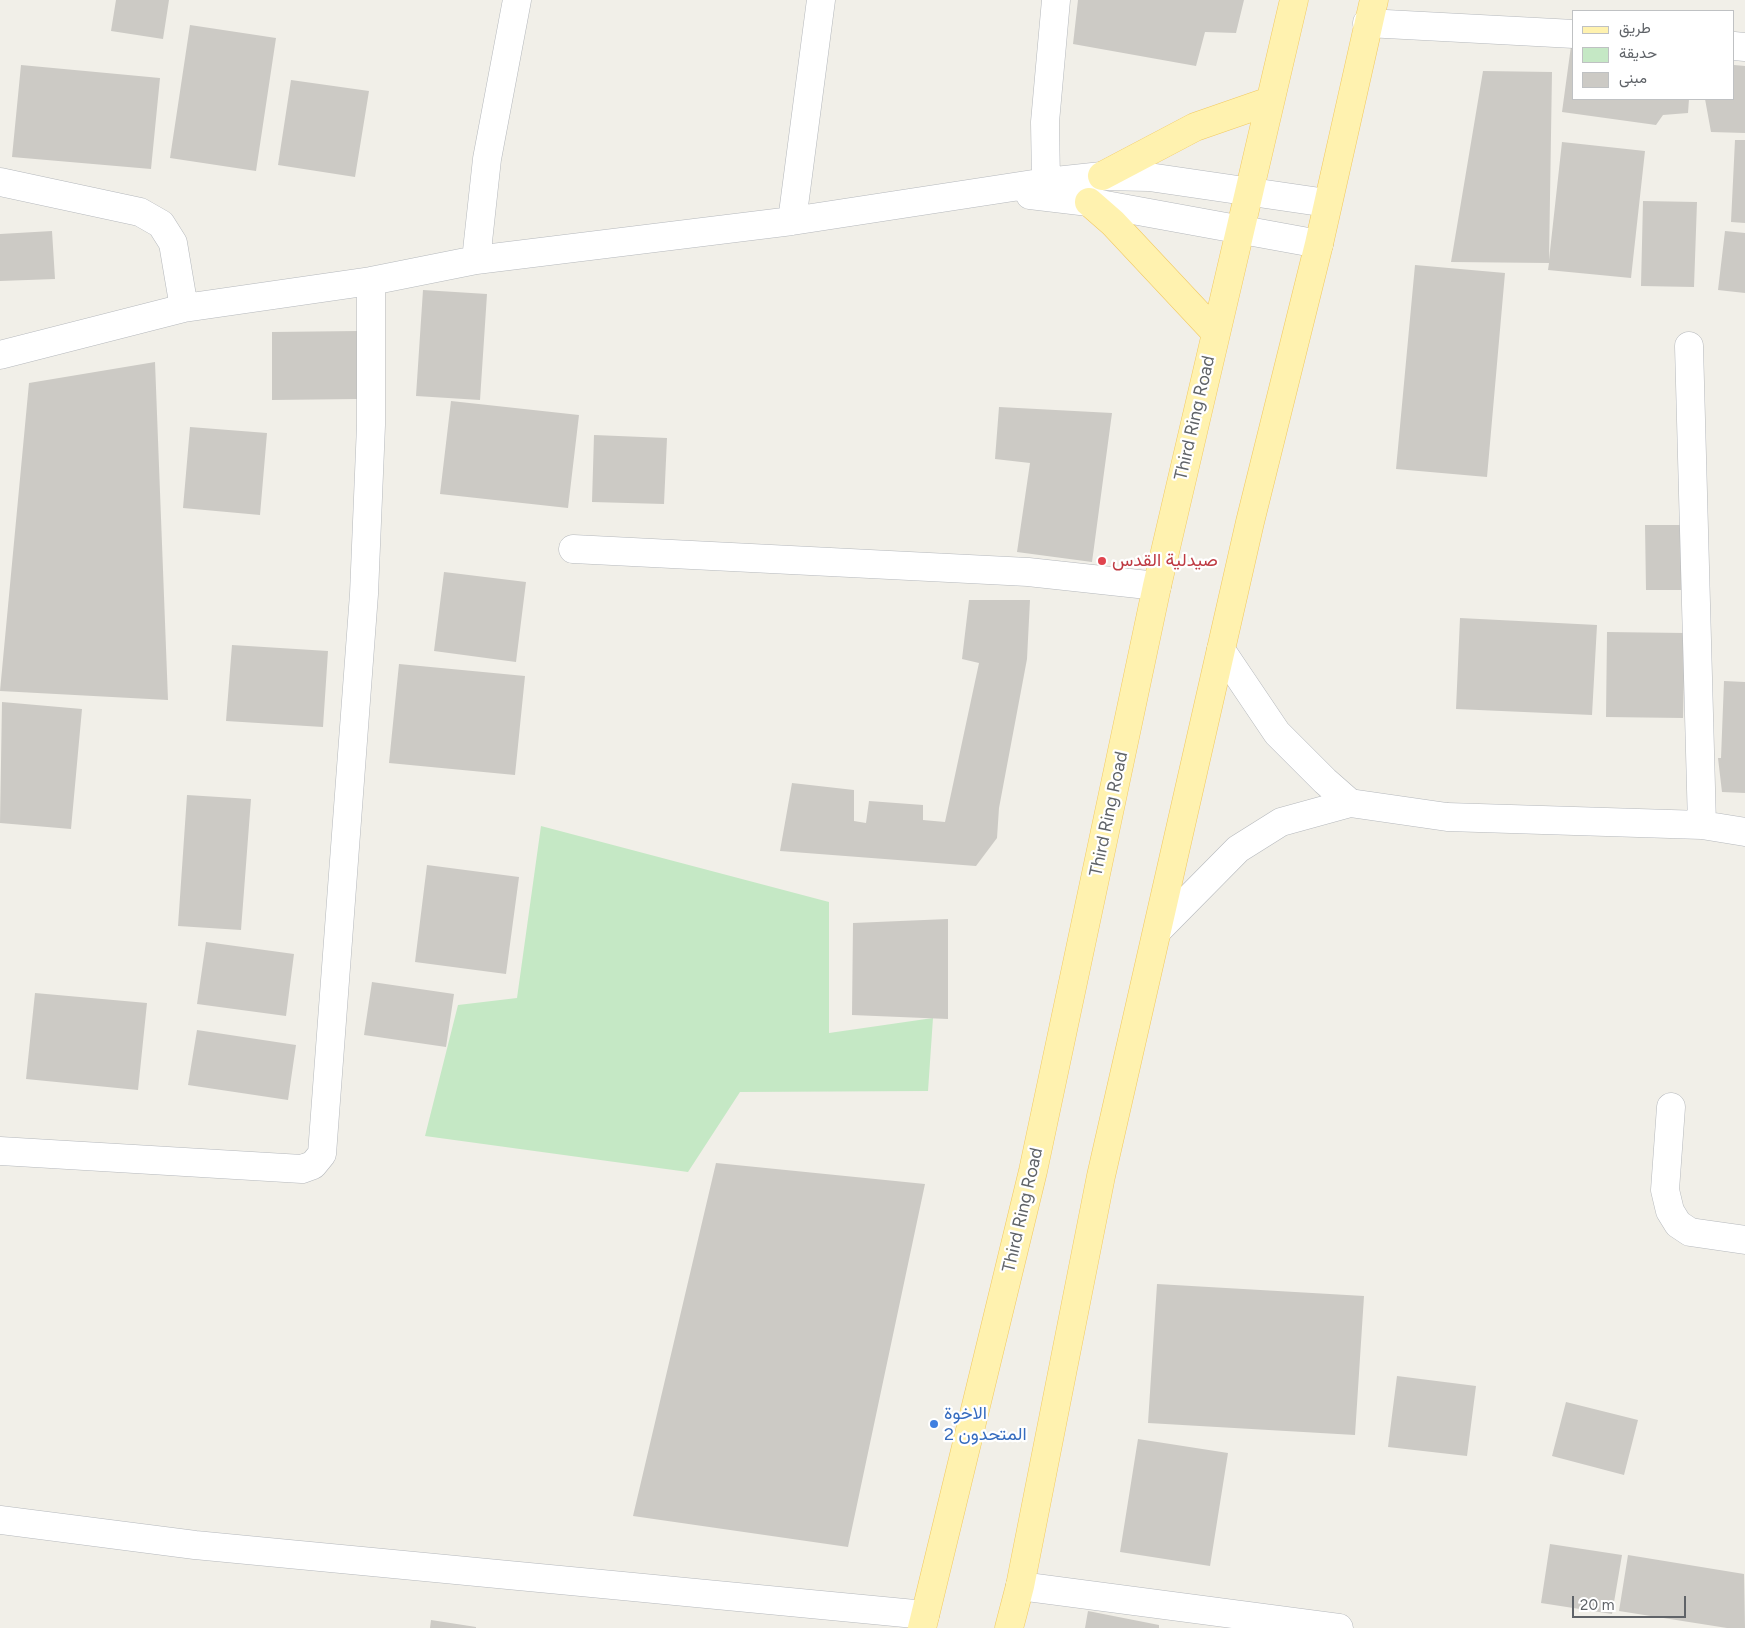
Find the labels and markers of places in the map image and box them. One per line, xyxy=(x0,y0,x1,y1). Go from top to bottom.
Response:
place label: صيدلية القدس xyxy=(1112,550,1218,572)
marker: صيدلية القدس xyxy=(1096,555,1108,567)
place label: الاخوة المتحدون 2 xyxy=(944,1403,1027,1446)
marker: الاخوة المتحدون 2 xyxy=(928,1418,940,1430)

